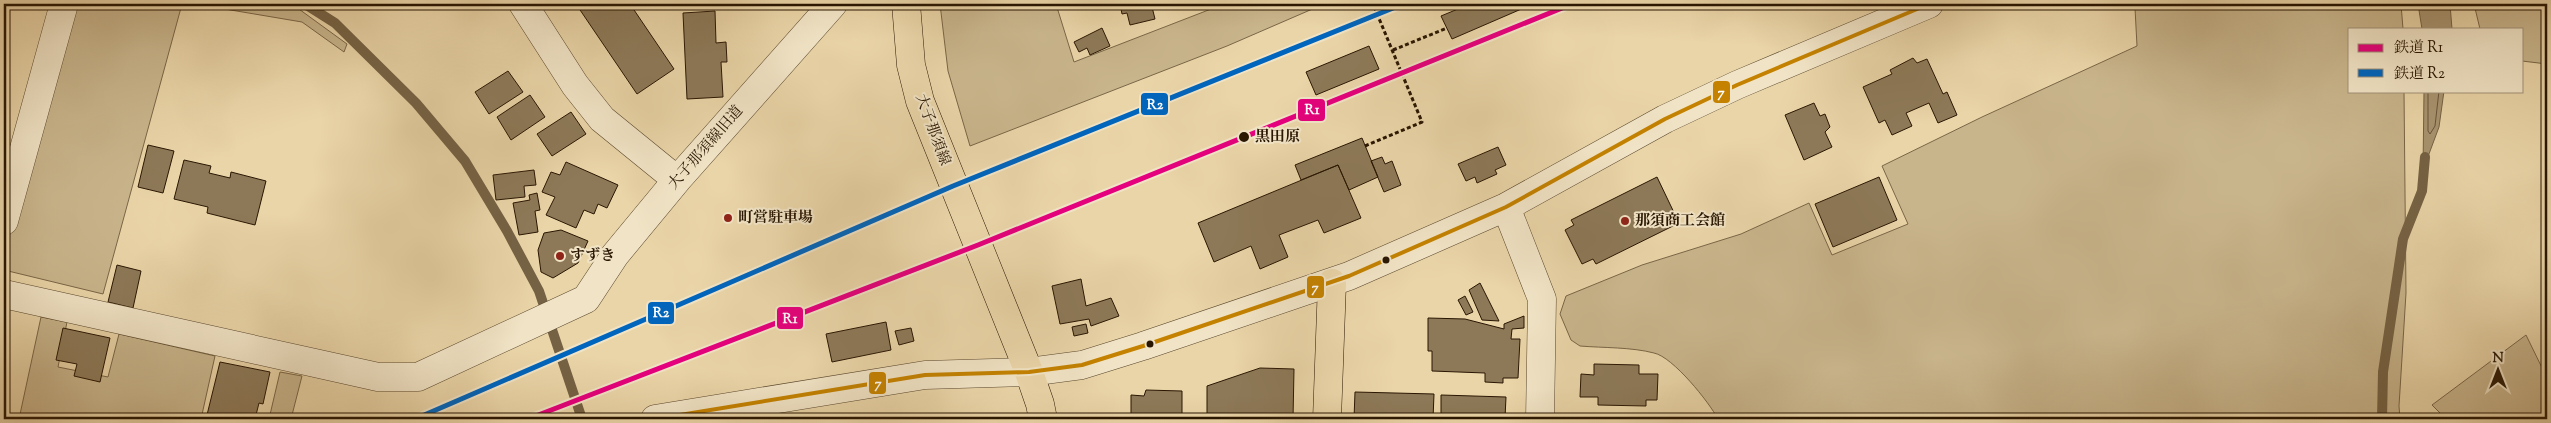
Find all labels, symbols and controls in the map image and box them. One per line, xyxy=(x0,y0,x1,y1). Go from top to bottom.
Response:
legend xyxy=(2348,28,2524,92)
text: 鉄道 R1 xyxy=(2394,38,2443,59)
text: 鉄道 R2 xyxy=(2394,64,2445,85)
line badge: 7 xyxy=(1712,80,1731,104)
text: 7 xyxy=(1717,84,1725,104)
street label: 大子那須線 xyxy=(909,91,955,169)
line badge: R2 xyxy=(1140,92,1169,116)
text: R2 xyxy=(1147,96,1164,116)
line badge: R1 xyxy=(1297,98,1326,122)
street label: 大子那須線旧道 xyxy=(664,101,748,195)
text: R1 xyxy=(1305,101,1320,121)
place label: 黒田原 xyxy=(1255,127,1300,148)
marker: 黒田原 xyxy=(1237,130,1251,144)
place label: 町営駐車場 xyxy=(738,208,813,229)
place label: 那須商工会館 xyxy=(1635,211,1725,232)
marker: 町営駐車場 xyxy=(722,212,734,224)
marker: 那須商工会館 xyxy=(1619,215,1631,227)
place label: すずき xyxy=(570,246,615,267)
marker: すずき xyxy=(554,250,566,262)
unlabelled marker xyxy=(1381,255,1391,265)
line badge: 7 xyxy=(1306,275,1325,299)
text: 7 xyxy=(1311,279,1319,299)
line badge: R2 xyxy=(647,301,675,325)
text: R2 xyxy=(653,304,670,324)
line badge: R1 xyxy=(776,306,804,330)
text: R1 xyxy=(783,310,798,330)
unlabelled marker xyxy=(1145,339,1155,349)
north arrow xyxy=(2474,346,2524,396)
text: N xyxy=(2492,349,2504,369)
line badge: 7 xyxy=(868,371,887,395)
text: 7 xyxy=(874,375,882,395)

